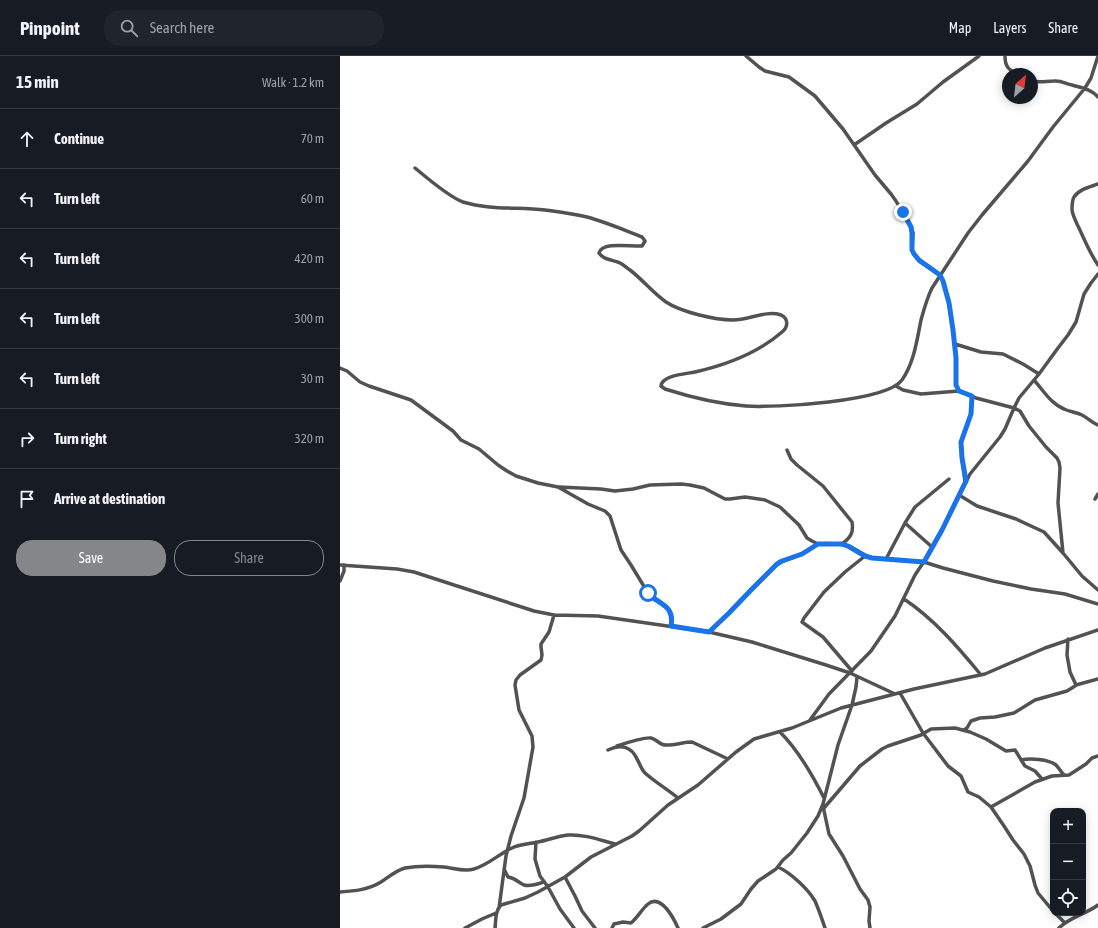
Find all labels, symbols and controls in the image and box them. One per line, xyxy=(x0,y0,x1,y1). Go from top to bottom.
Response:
search box xyxy=(104,10,384,46)
text: Pinpoint xyxy=(20,17,80,39)
icon: search xyxy=(118,17,140,39)
text: Search here xyxy=(150,19,214,36)
text: Map xyxy=(949,20,971,36)
text: Layers xyxy=(993,20,1026,36)
text: Share xyxy=(1048,20,1078,36)
north arrow xyxy=(1002,68,1038,104)
text: 15 min xyxy=(16,72,59,92)
text: Walk · 1.2 km xyxy=(262,75,324,90)
icon: ahead xyxy=(16,128,38,150)
text: Continue xyxy=(54,130,104,147)
text: 70 m xyxy=(301,131,324,146)
icon: left xyxy=(16,188,38,210)
text: Turn left xyxy=(54,190,100,207)
text: 60 m xyxy=(301,191,324,206)
route end xyxy=(894,203,912,221)
icon: left xyxy=(16,248,38,270)
text: Turn left xyxy=(54,250,100,267)
text: 420 m xyxy=(295,251,324,266)
icon: left xyxy=(16,308,38,330)
text: Turn left xyxy=(54,310,100,327)
text: 300 m xyxy=(295,311,324,326)
icon: left xyxy=(16,368,38,390)
text: Turn left xyxy=(54,370,100,387)
text: 30 m xyxy=(301,371,324,386)
icon: right xyxy=(16,428,38,450)
text: Turn right xyxy=(54,430,107,447)
text: 320 m xyxy=(295,431,324,446)
icon: arrive xyxy=(16,488,38,510)
text: Arrive at destination xyxy=(54,490,165,507)
button: Save xyxy=(16,540,166,576)
button: Share xyxy=(174,540,324,576)
route start xyxy=(639,584,657,602)
map controls xyxy=(1050,808,1086,916)
button: + xyxy=(1050,808,1086,844)
button: − xyxy=(1050,844,1086,880)
button: locate xyxy=(1050,880,1086,916)

